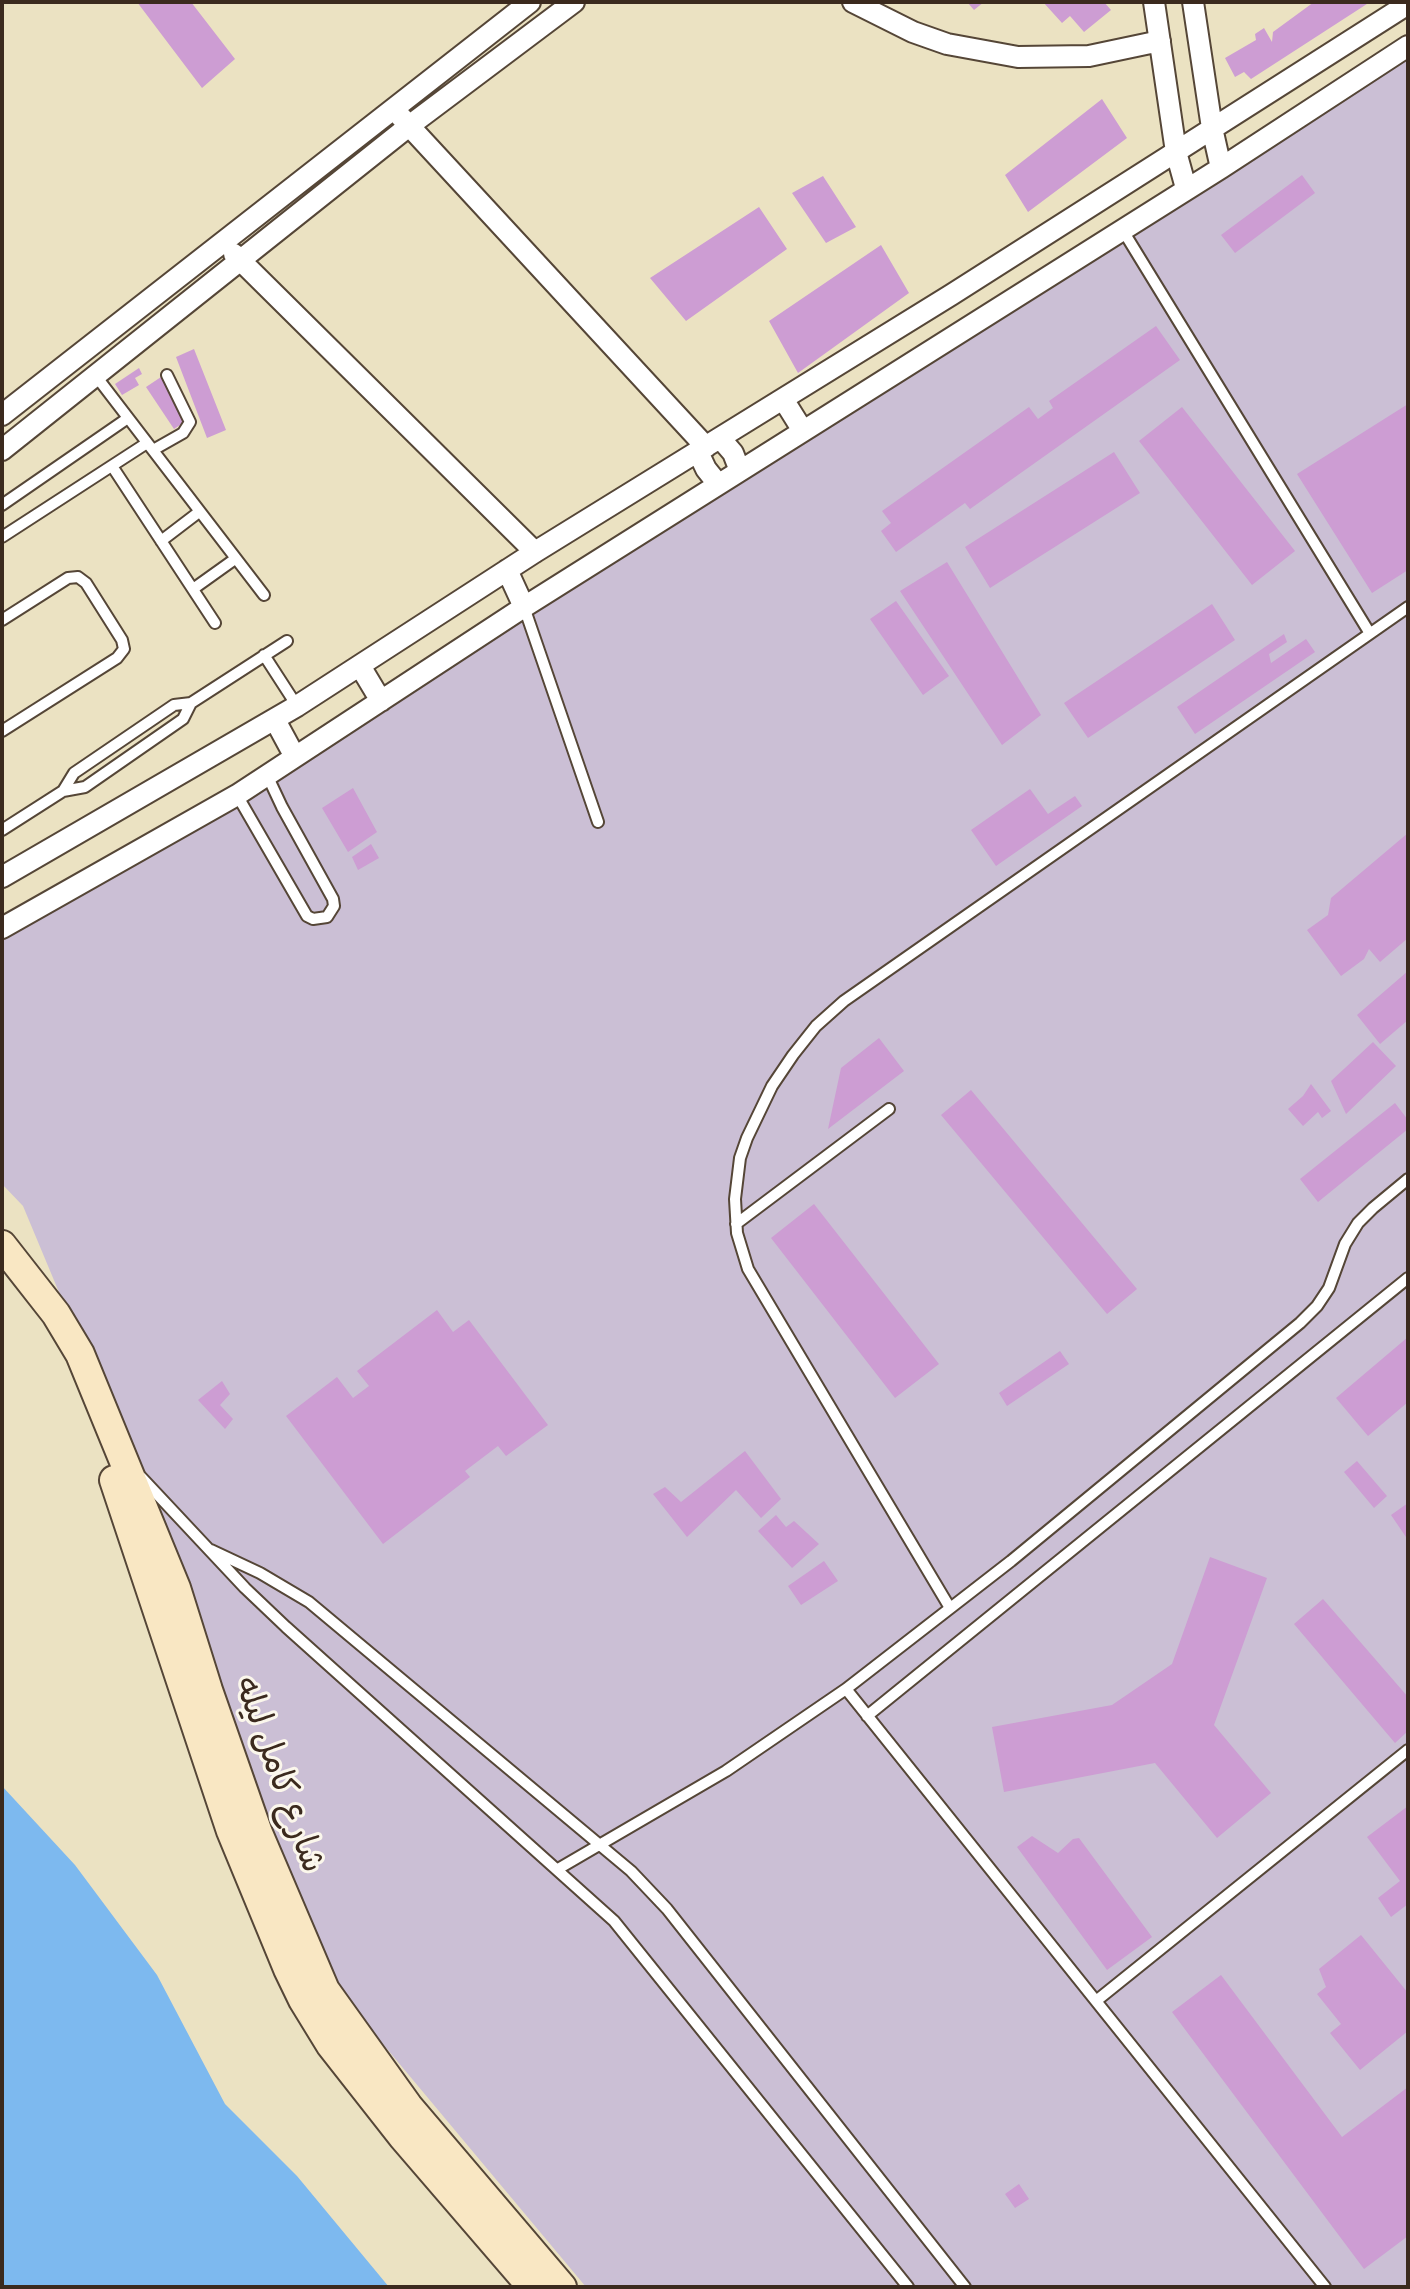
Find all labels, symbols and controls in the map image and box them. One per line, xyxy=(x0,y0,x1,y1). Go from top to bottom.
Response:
street label: شارع كامل ليله xyxy=(224,1672,332,1878)

